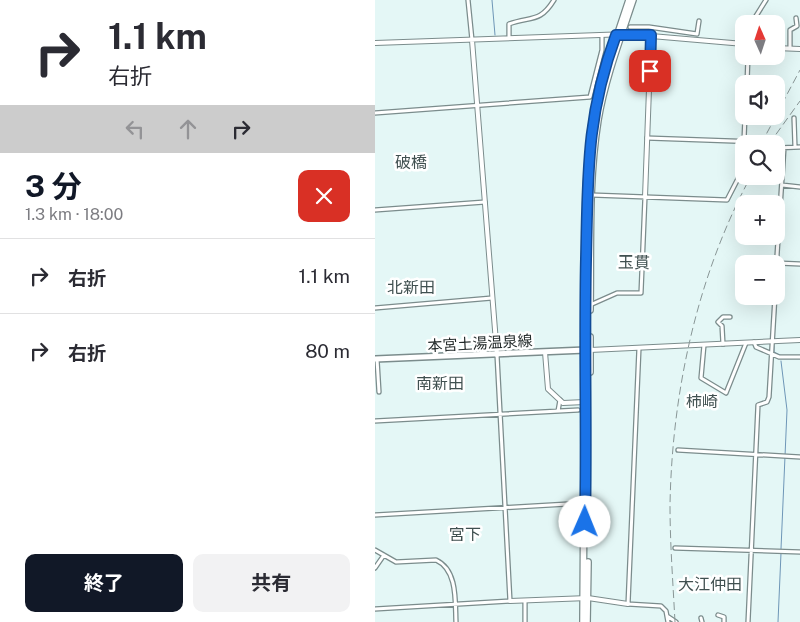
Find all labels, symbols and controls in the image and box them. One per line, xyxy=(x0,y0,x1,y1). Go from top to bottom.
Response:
north arrow xyxy=(735,15,785,65)
map controls xyxy=(735,15,785,305)
text: 1.1 km xyxy=(108,16,207,57)
icon: right xyxy=(25,20,90,85)
pin xyxy=(629,50,671,92)
icon: arrive xyxy=(636,57,664,85)
text: 右折 xyxy=(108,63,152,89)
button: sound xyxy=(735,75,785,125)
icon: left xyxy=(121,115,149,143)
icon: ahead xyxy=(174,115,202,143)
icon: right xyxy=(227,115,255,143)
button: search xyxy=(735,135,785,185)
district label: 破橋 xyxy=(395,153,427,172)
text: 3 分 xyxy=(25,168,82,204)
button: close xyxy=(298,170,350,222)
button: + xyxy=(735,195,785,245)
text: 1.3 km · 18:00 xyxy=(25,205,123,224)
district label: 玉貫 xyxy=(618,253,650,272)
button: − xyxy=(735,255,785,305)
icon: right xyxy=(25,262,53,290)
text: 1.1 km xyxy=(299,265,350,287)
text: 右折 xyxy=(68,267,106,289)
district label: 北新田 xyxy=(387,278,435,297)
street label: 本宮土湯温泉線 xyxy=(427,332,533,354)
icon: right xyxy=(25,337,53,365)
text: 80 m xyxy=(305,340,350,362)
text: 右折 xyxy=(68,342,106,364)
district label: 南新田 xyxy=(416,374,464,393)
district label: 柿崎 xyxy=(686,392,718,411)
position arrow xyxy=(558,495,610,547)
district label: 宮下 xyxy=(449,525,481,544)
button: 終了 xyxy=(25,554,183,612)
button: 共有 xyxy=(193,554,350,612)
district label: 大江仲田 xyxy=(678,575,742,594)

